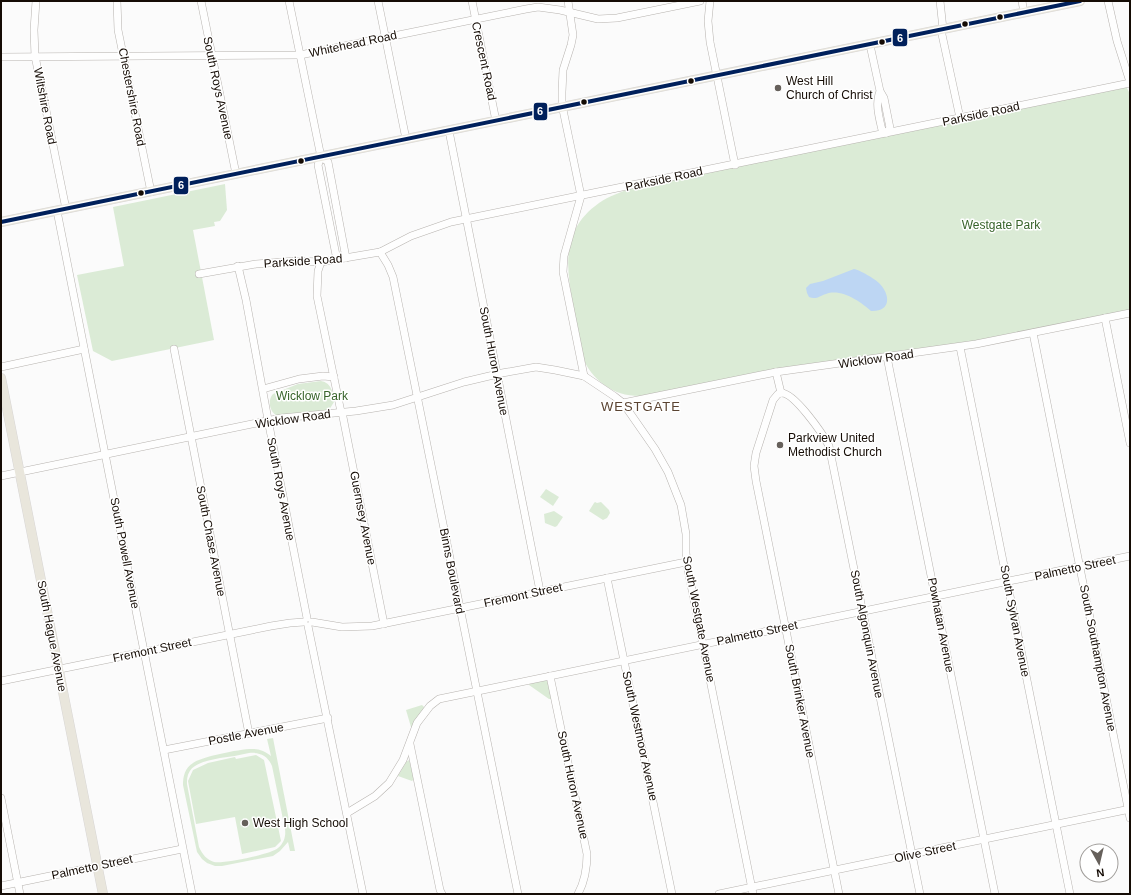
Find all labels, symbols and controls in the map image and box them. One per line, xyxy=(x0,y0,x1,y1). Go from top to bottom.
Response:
unlabelled marker xyxy=(995,12,1005,22)
unlabelled marker xyxy=(960,19,970,29)
street label: Crescent Road xyxy=(469,20,499,102)
street label: Whitehead Road xyxy=(308,28,398,60)
line badge: 6 xyxy=(892,28,908,47)
text: 6 xyxy=(897,32,903,44)
street label: South Roys Avenue xyxy=(200,35,236,141)
unlabelled marker xyxy=(877,37,887,47)
street label: Chestershire Road xyxy=(116,47,148,147)
street label: Wiltshire Road xyxy=(31,66,59,146)
place label: West Hill Church of Christ xyxy=(786,74,873,102)
unlabelled marker xyxy=(686,76,696,86)
marker: West Hill Church of Christ xyxy=(773,83,783,93)
unlabelled marker xyxy=(579,97,589,107)
street label: Parkside Road xyxy=(941,99,1021,129)
line badge: 6 xyxy=(533,102,548,121)
text: 6 xyxy=(537,105,543,117)
unlabelled marker xyxy=(296,156,306,166)
street label: Parkside Road xyxy=(624,164,704,194)
line badge: 6 xyxy=(173,176,189,195)
text: 6 xyxy=(178,179,184,191)
unlabelled marker xyxy=(136,188,146,198)
park label: Westgate Park xyxy=(962,218,1041,232)
street label: Parkside Road xyxy=(263,251,343,271)
street label: South Huron Avenue xyxy=(477,305,511,417)
street label: Wicklow Road xyxy=(837,347,915,371)
park label: Wicklow Park xyxy=(276,389,349,403)
district label: WESTGATE xyxy=(601,399,681,414)
street label: Wicklow Road xyxy=(254,407,332,431)
place label: Parkview United Methodist Church xyxy=(788,431,882,459)
street label: South Roys Avenue xyxy=(264,436,298,542)
marker: Parkview United Methodist Church xyxy=(775,440,785,450)
street label: Guernsey Avenue xyxy=(347,470,379,566)
street label: South Chase Avenue xyxy=(193,484,229,598)
street label: South Powell Avenue xyxy=(107,496,143,610)
street label: Binns Boulevard xyxy=(437,527,467,615)
street label: Palmetto Street xyxy=(1033,552,1118,583)
street label: South Westgate Avenue xyxy=(680,555,718,684)
street label: South Sylvan Avenue xyxy=(997,564,1033,679)
street label: South Algonquin Avenue xyxy=(848,569,886,700)
street label: Powhatan Avenue xyxy=(925,576,957,674)
street label: South Hague Avenue xyxy=(34,579,70,693)
street label: Fremont Street xyxy=(482,580,564,610)
street label: South Southampton Avenue xyxy=(1077,583,1119,733)
street label: Palmetto Street xyxy=(715,617,800,648)
street label: Fremont Street xyxy=(111,635,193,665)
street label: South Brinker Avenue xyxy=(782,643,818,760)
street label: South Westmoor Avenue xyxy=(619,670,661,802)
street label: Postle Avenue xyxy=(207,720,285,748)
street label: South Huron Avenue xyxy=(555,729,591,841)
place label: West High School xyxy=(253,816,348,830)
marker: West High School xyxy=(240,818,250,828)
street label: Olive Street xyxy=(893,838,958,865)
north arrow xyxy=(1079,843,1119,883)
street label: Palmetto Street xyxy=(50,851,135,882)
text: N xyxy=(1096,866,1105,879)

